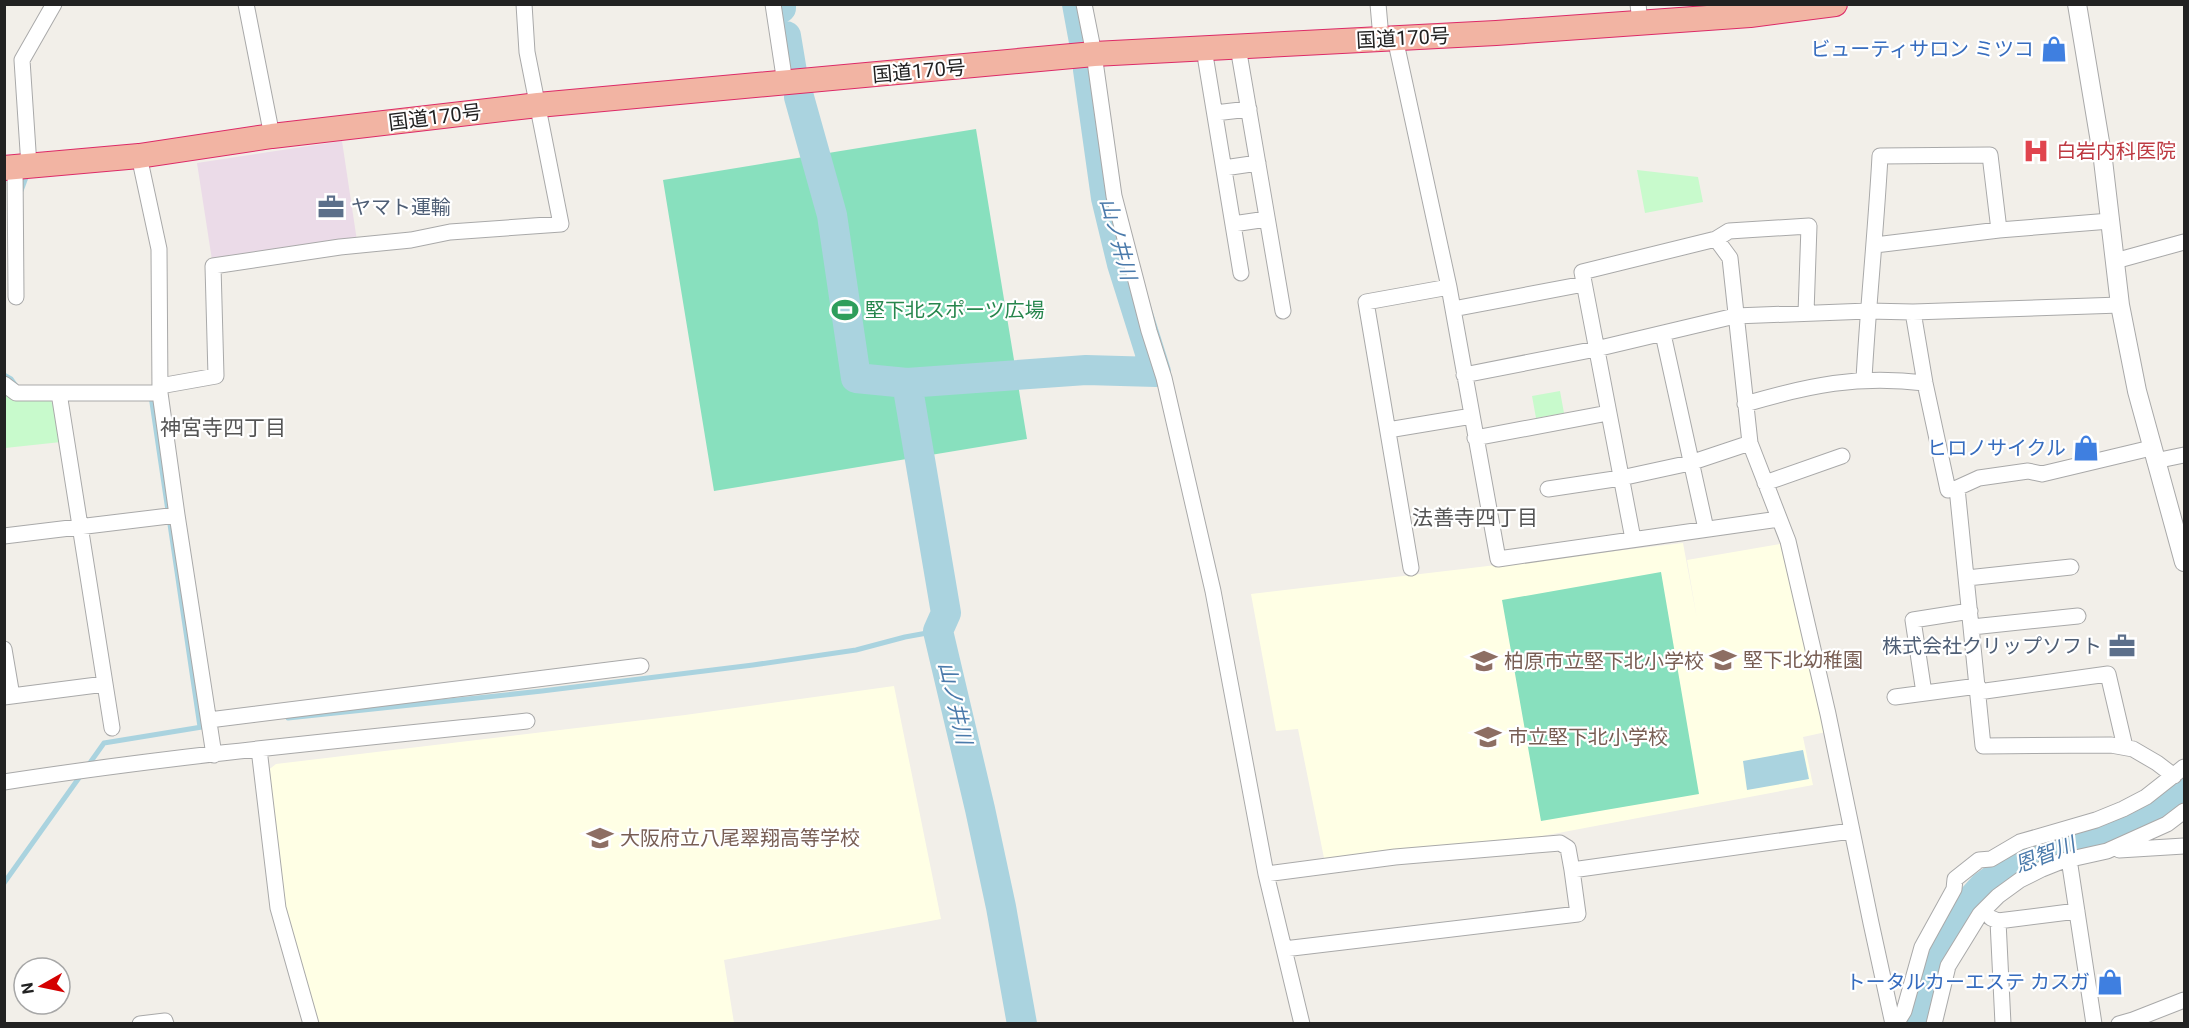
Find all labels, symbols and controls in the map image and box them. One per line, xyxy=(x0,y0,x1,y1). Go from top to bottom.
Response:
street label: 国道170号 xyxy=(1356,24,1450,52)
shop icon: ビューティサロン ミツコ xyxy=(2039,34,2069,64)
place label: ビューティサロン ミツコ xyxy=(1810,37,2034,61)
street label: 国道170号 xyxy=(871,55,967,87)
street label: 国道170号 xyxy=(387,99,483,135)
hospital icon: 白岩内科医院 xyxy=(2021,136,2051,166)
place label: 白岩内科医院 xyxy=(2056,139,2176,163)
office icon: ヤマト運輸 xyxy=(316,192,346,222)
place label: ヤマト運輸 xyxy=(351,195,451,219)
water label: 山ノ井川 xyxy=(1096,195,1141,285)
sports icon: 堅下北スポーツ広場 xyxy=(830,295,860,325)
place label: 堅下北スポーツ広場 xyxy=(865,298,1045,322)
district label: 神宮寺四丁目 xyxy=(160,416,286,440)
shop icon: ヒロノサイクル xyxy=(2071,433,2101,463)
place label: ヒロノサイクル xyxy=(1927,436,2066,460)
district label: 法善寺四丁目 xyxy=(1412,506,1538,530)
office icon: 株式会社クリップソフト xyxy=(2107,631,2137,661)
place label: 株式会社クリップソフト xyxy=(1882,634,2102,658)
school or university icon: 堅下北幼稚園 xyxy=(1708,645,1738,675)
school or university icon: 柏原市立堅下北小学校 xyxy=(1469,646,1499,676)
place label: 堅下北幼稚園 xyxy=(1743,648,1863,672)
place label: 柏原市立堅下北小学校 xyxy=(1504,649,1704,673)
water label: 山ノ井川 xyxy=(934,659,977,749)
school or university icon: 市立堅下北小学校 xyxy=(1473,722,1503,752)
place label: 市立堅下北小学校 xyxy=(1508,725,1668,749)
school or university icon: 大阪府立八尾翠翔高等学校 xyxy=(585,823,615,853)
place label: 大阪府立八尾翠翔高等学校 xyxy=(620,826,860,850)
water label: 恩智川 xyxy=(2011,832,2081,877)
north arrow xyxy=(12,956,72,1016)
shop icon: トータルカーエステ カスガ xyxy=(2095,967,2125,997)
place label: トータルカーエステ カスガ xyxy=(1846,970,2090,994)
text: N xyxy=(17,981,38,995)

